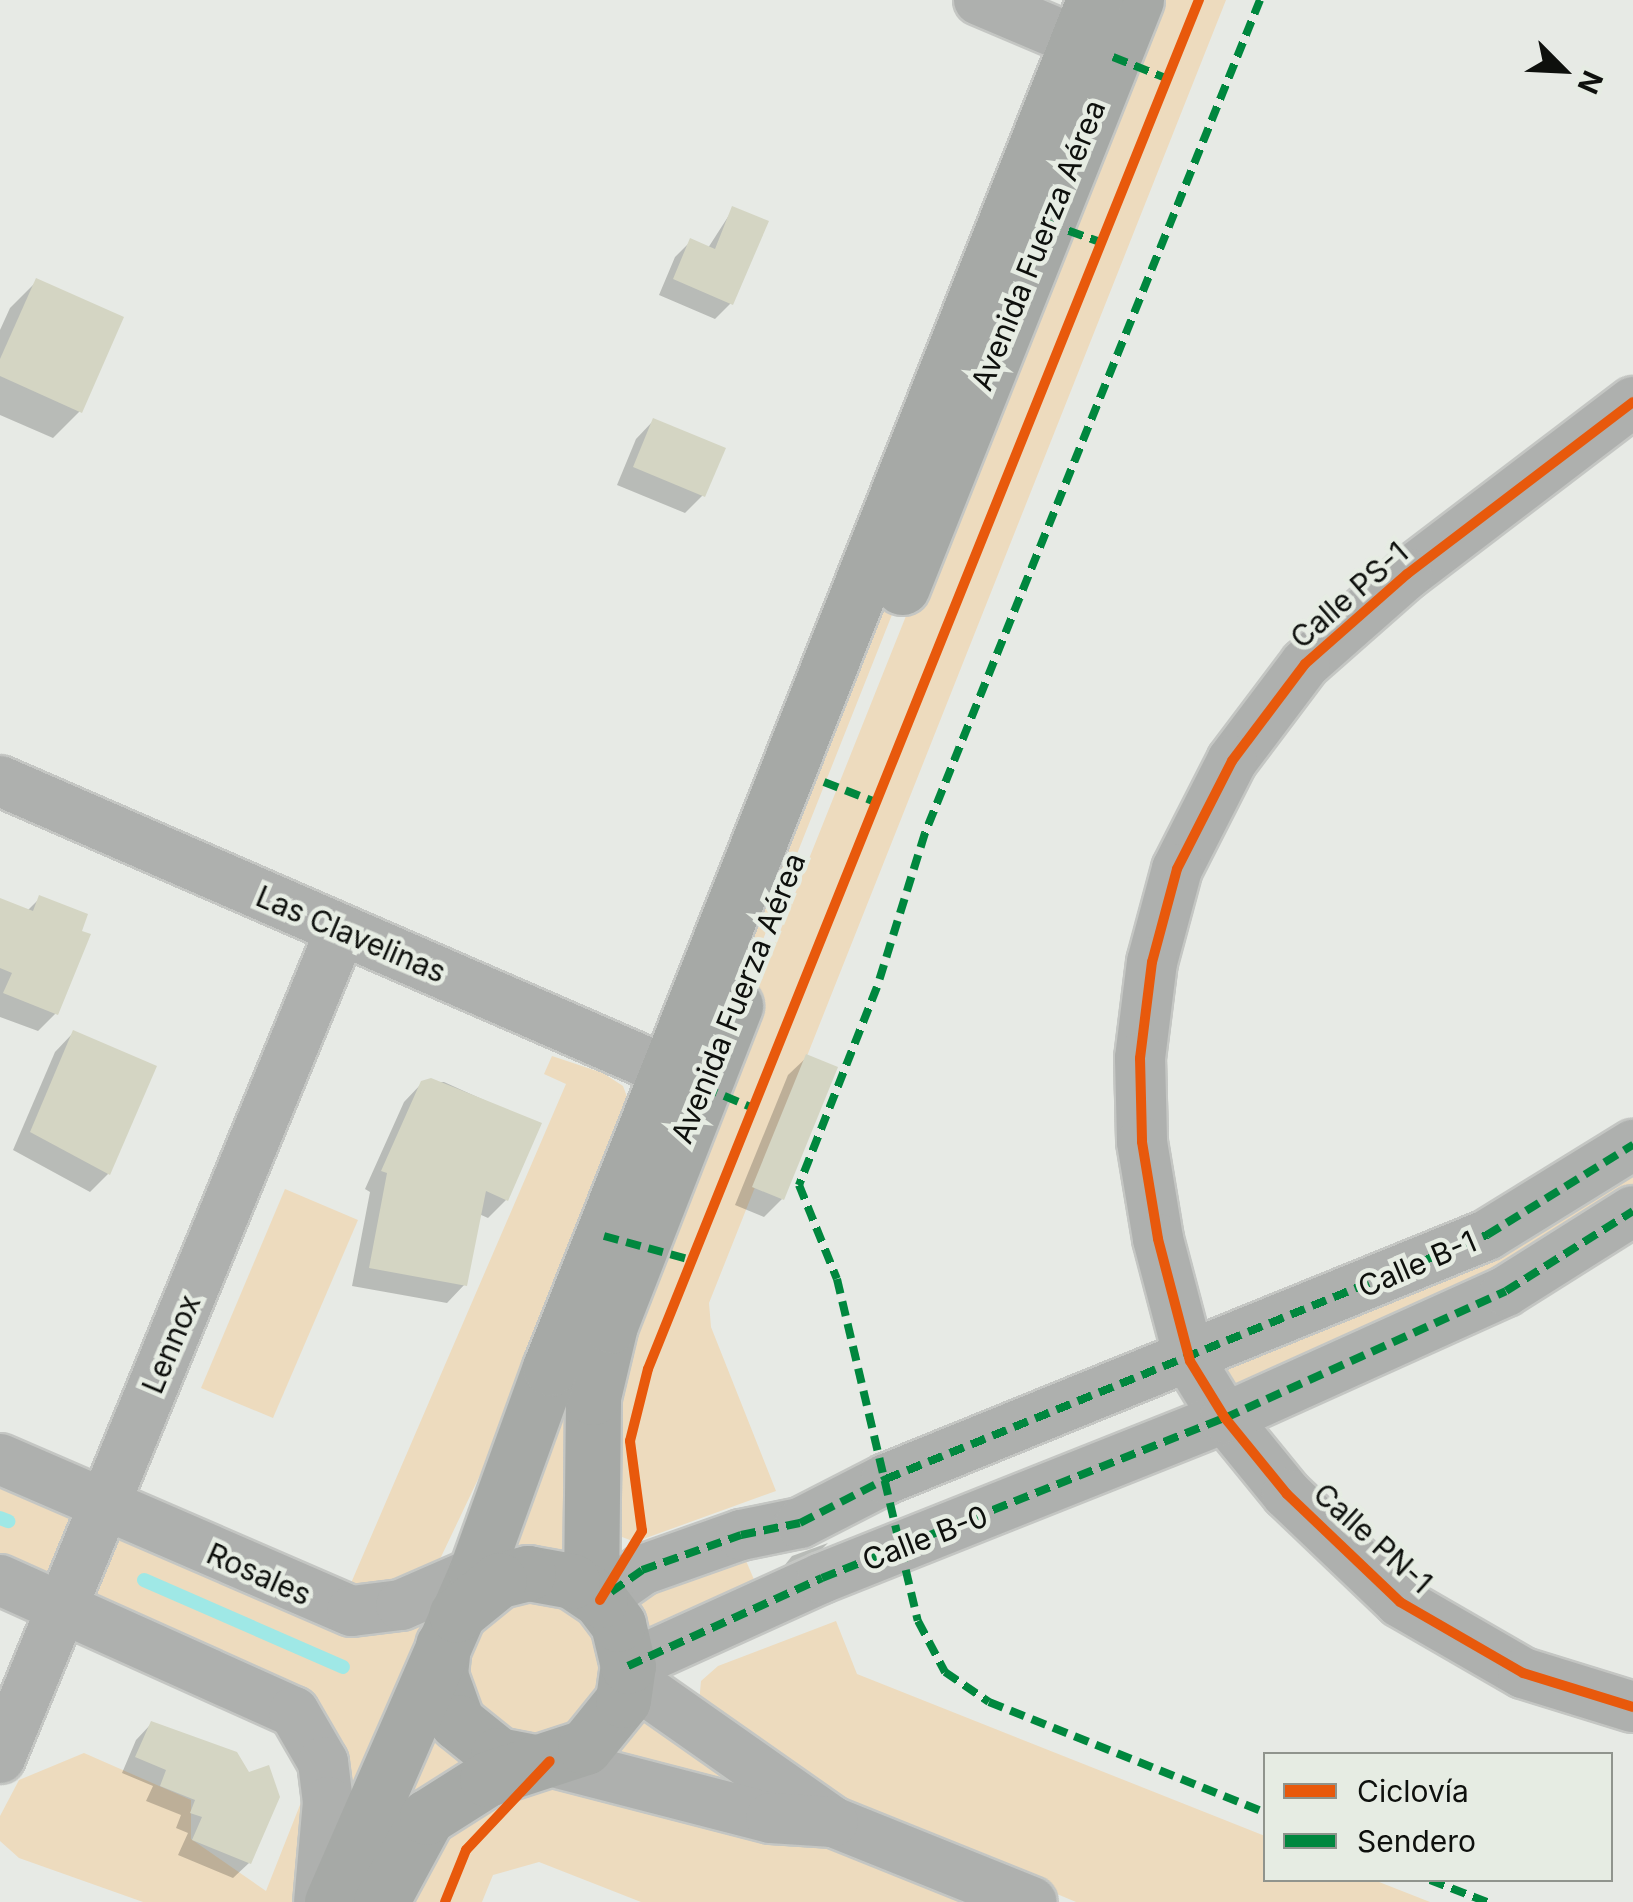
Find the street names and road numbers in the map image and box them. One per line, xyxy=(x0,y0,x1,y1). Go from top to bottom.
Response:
street label: Avenida Fuerza Aérea xyxy=(963,95,1113,395)
street label: Calle PS-1 xyxy=(1283,534,1415,656)
street label: Avenida Fuerza Aérea xyxy=(663,848,813,1148)
street label: Las Clavelinas xyxy=(251,878,451,990)
street label: Calle B-1 xyxy=(1353,1223,1481,1305)
street label: Lennox xyxy=(134,1289,208,1399)
street label: Calle PN-1 xyxy=(1306,1475,1440,1601)
street label: Calle B-0 xyxy=(857,1498,993,1578)
street label: Rosales xyxy=(201,1535,317,1613)

